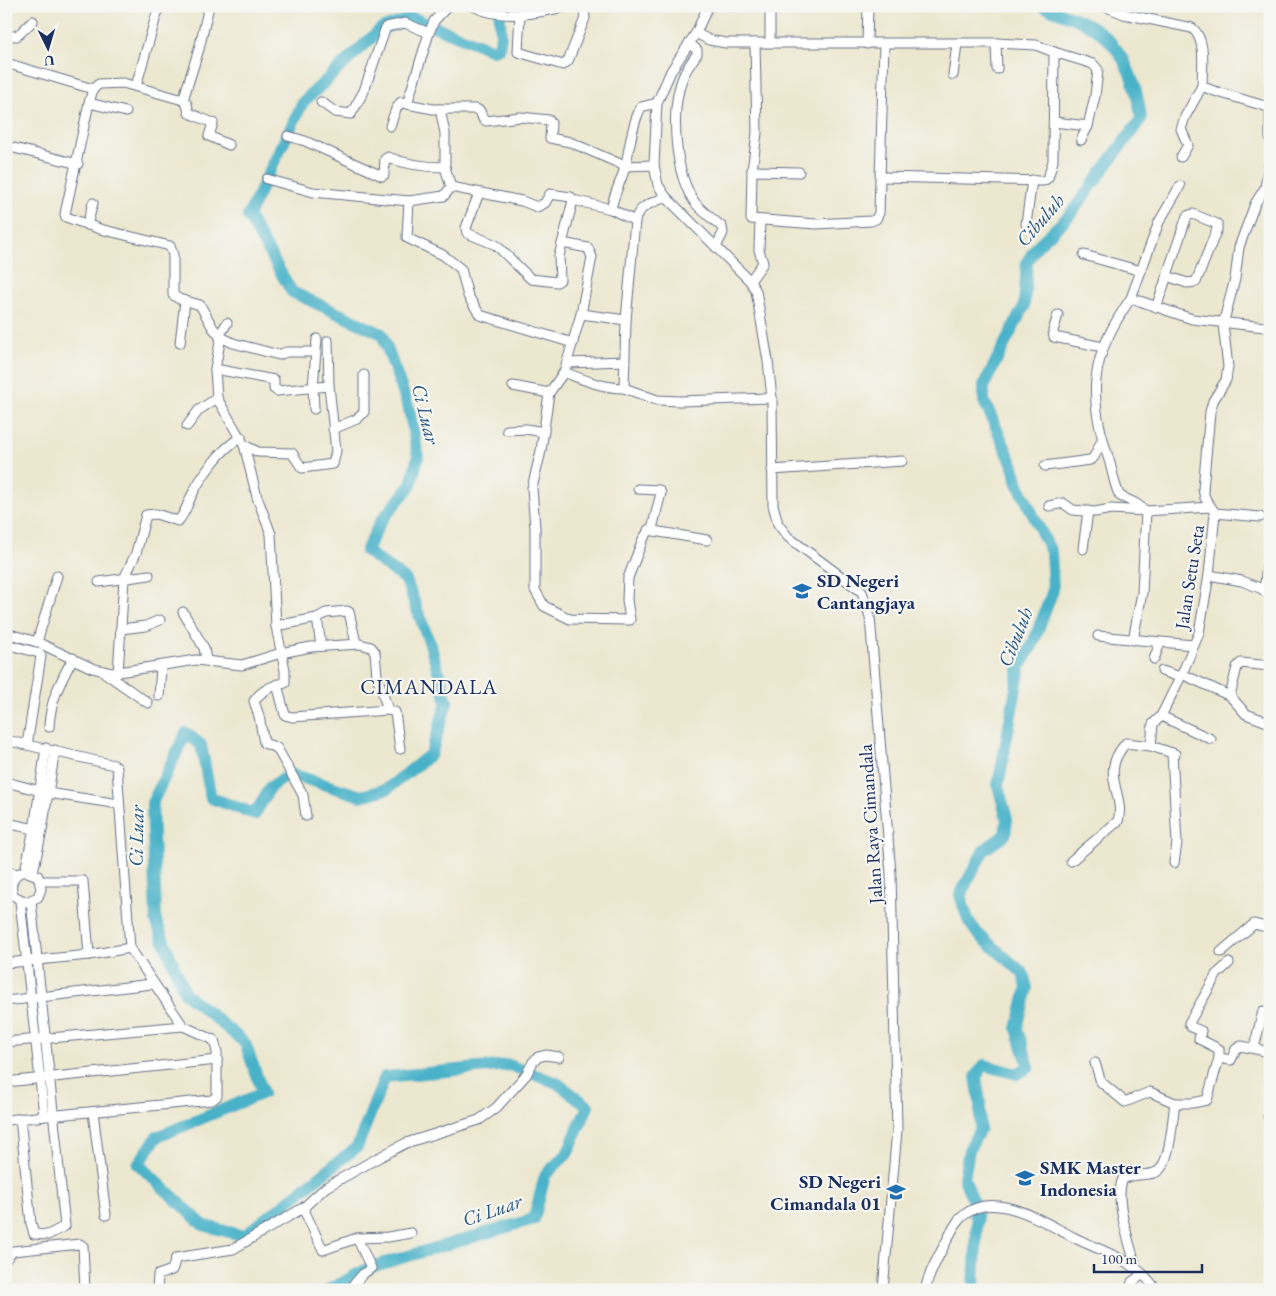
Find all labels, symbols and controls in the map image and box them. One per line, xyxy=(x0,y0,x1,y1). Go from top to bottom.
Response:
north arrow xyxy=(22,22,72,72)
text: U xyxy=(43,52,55,70)
water label: Cibuluh xyxy=(1010,188,1070,252)
water label: Ci Luar xyxy=(406,381,446,448)
street label: Jalan Setu Seta xyxy=(1169,522,1210,633)
place label: SD Negeri Cantangjaya xyxy=(817,568,916,615)
school or university icon: SD Negeri Cantangjaya xyxy=(791,580,813,602)
water label: Cibuluh xyxy=(991,603,1039,671)
district label: CIMANDALA xyxy=(360,673,498,700)
street label: Jalan Raya Cimandala xyxy=(852,743,889,907)
water label: Ci Luar xyxy=(122,804,150,867)
place label: SMK Master Indonesia xyxy=(1040,1155,1141,1202)
school or university icon: SMK Master Indonesia xyxy=(1014,1167,1036,1189)
place label: SD Negeri Cimandala 01 xyxy=(770,1169,881,1216)
school or university icon: SD Negeri Cimandala 01 xyxy=(885,1181,907,1203)
water label: Ci Luar xyxy=(459,1187,527,1232)
scale bar xyxy=(1094,1241,1201,1273)
text: 100 m xyxy=(1101,1249,1138,1268)

